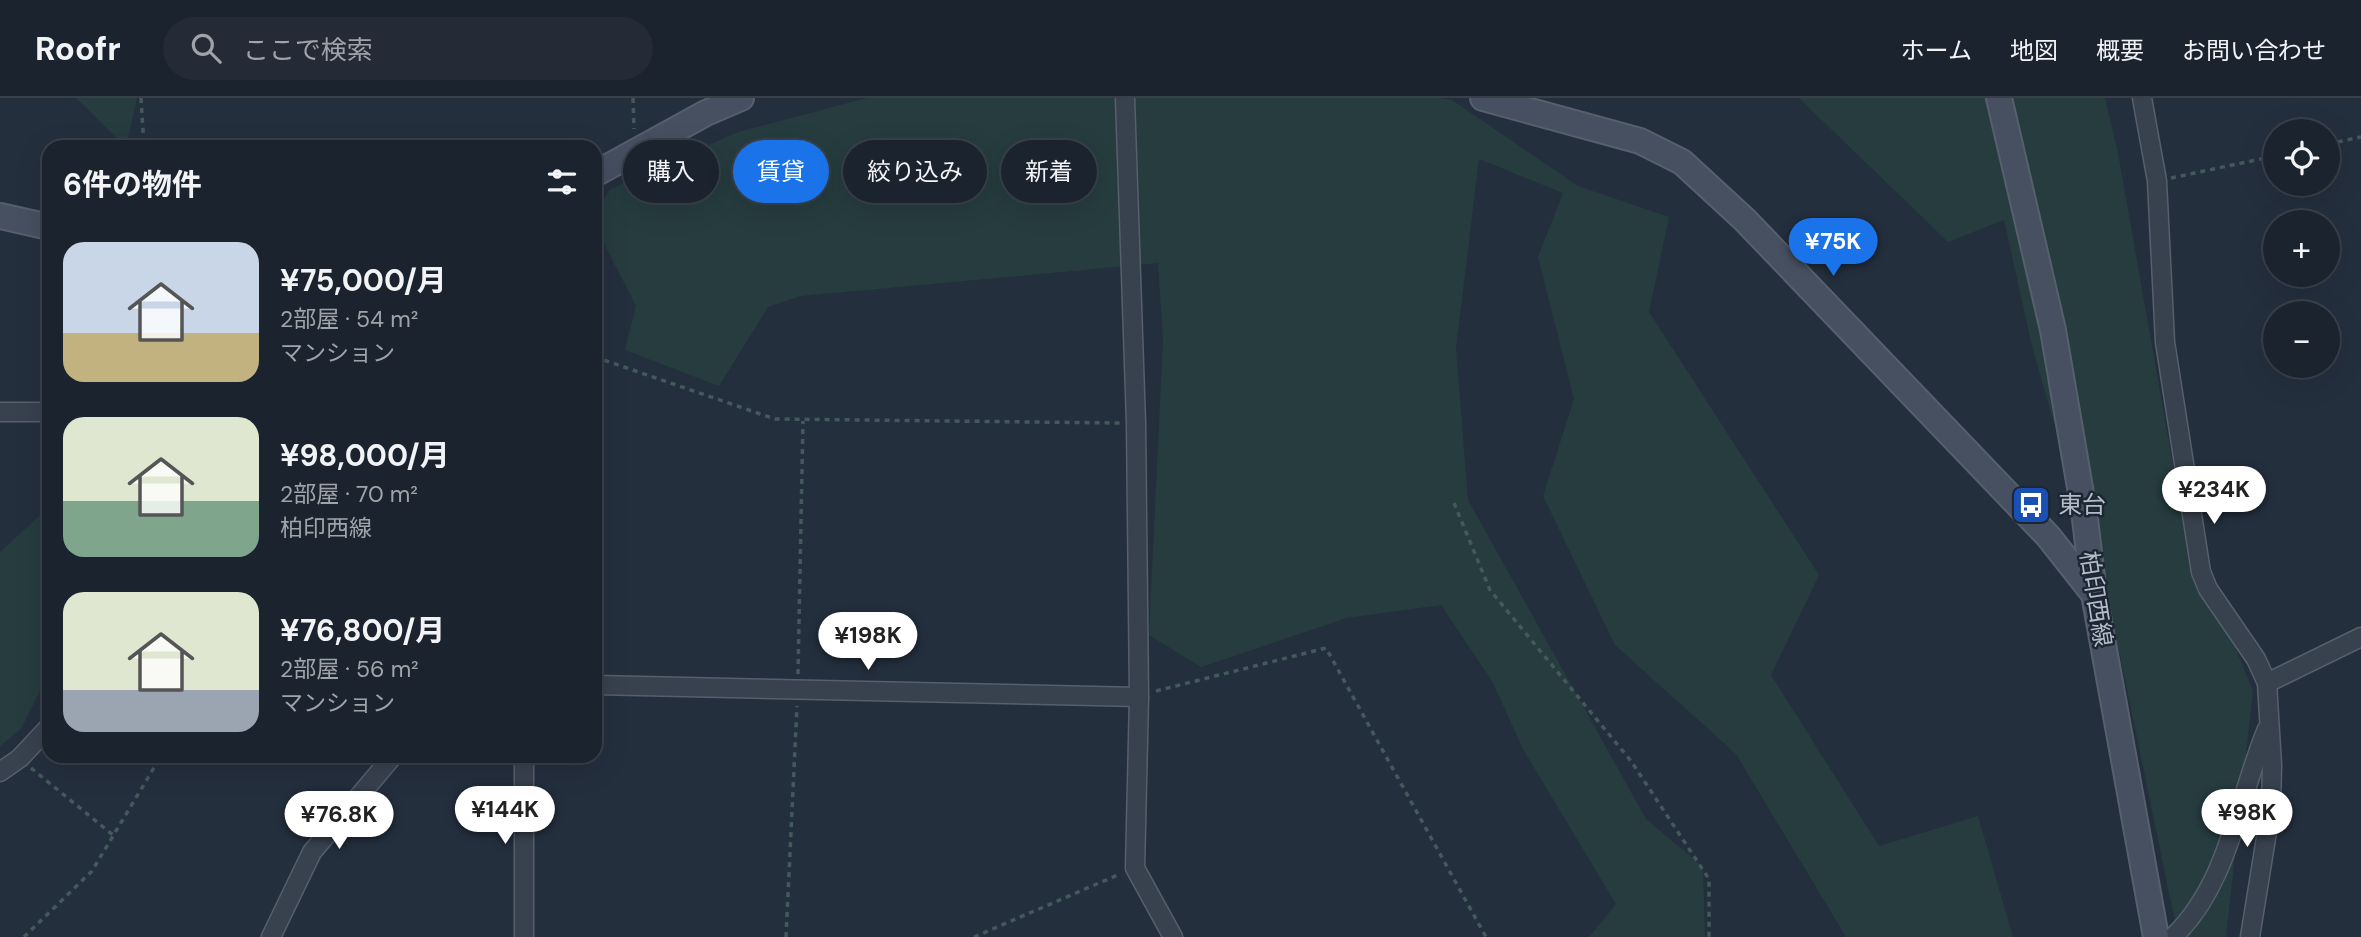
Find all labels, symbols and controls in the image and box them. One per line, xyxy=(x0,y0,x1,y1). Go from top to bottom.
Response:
search box xyxy=(163,17,653,80)
text: Roofr xyxy=(35,27,121,70)
icon: search xyxy=(187,29,225,67)
text: ここで検索 xyxy=(243,33,373,67)
text: ホーム xyxy=(1901,35,1972,66)
text: 地図 xyxy=(2010,35,2058,66)
text: 概要 xyxy=(2096,35,2144,66)
text: お問い合わせ xyxy=(2182,35,2326,66)
map controls xyxy=(2263,119,2340,378)
button: locate xyxy=(2263,119,2340,196)
chip: 購入 xyxy=(623,140,719,203)
chip: 賃貸 xyxy=(733,140,829,203)
chip: 絞り込み xyxy=(843,140,987,203)
chip: 新着 xyxy=(1001,140,1097,203)
icon: filters xyxy=(543,163,581,201)
text: 6件の物件 xyxy=(63,165,202,204)
button: + xyxy=(2263,210,2340,287)
pin: ¥75K xyxy=(1792,218,1874,278)
text: ¥75K xyxy=(1805,226,1861,256)
text: ¥75,000/月 xyxy=(280,261,447,300)
icon: home xyxy=(119,270,203,354)
button: − xyxy=(2263,301,2340,378)
text: 2部屋 · 54 m² xyxy=(280,304,418,334)
text: マンション xyxy=(280,338,395,368)
text: ¥98,000/月 xyxy=(280,436,450,475)
icon: home xyxy=(119,445,203,529)
pin: ¥234K xyxy=(2165,466,2263,526)
text: ¥234K xyxy=(2178,474,2250,504)
text: 2部屋 · 70 m² xyxy=(280,479,418,509)
bus stop icon: 東台 xyxy=(2010,484,2052,526)
place label: 東台 xyxy=(2058,489,2106,520)
text: 柏印西線 xyxy=(280,513,372,543)
street label: 柏印西線 xyxy=(2074,549,2119,649)
text: ¥76,800/月 xyxy=(280,611,445,650)
pin: ¥198K xyxy=(819,612,917,672)
icon: home xyxy=(119,620,203,704)
text: ¥198K xyxy=(834,620,902,650)
text: 2部屋 · 56 m² xyxy=(280,654,419,684)
text: マンション xyxy=(280,688,395,718)
pin: ¥144K xyxy=(456,786,554,846)
pin: ¥98K xyxy=(2206,790,2288,849)
pin: ¥76.8K xyxy=(282,792,396,851)
text: ¥144K xyxy=(471,794,539,824)
text: ¥98K xyxy=(2218,797,2276,827)
text: ¥76.8K xyxy=(301,799,377,829)

